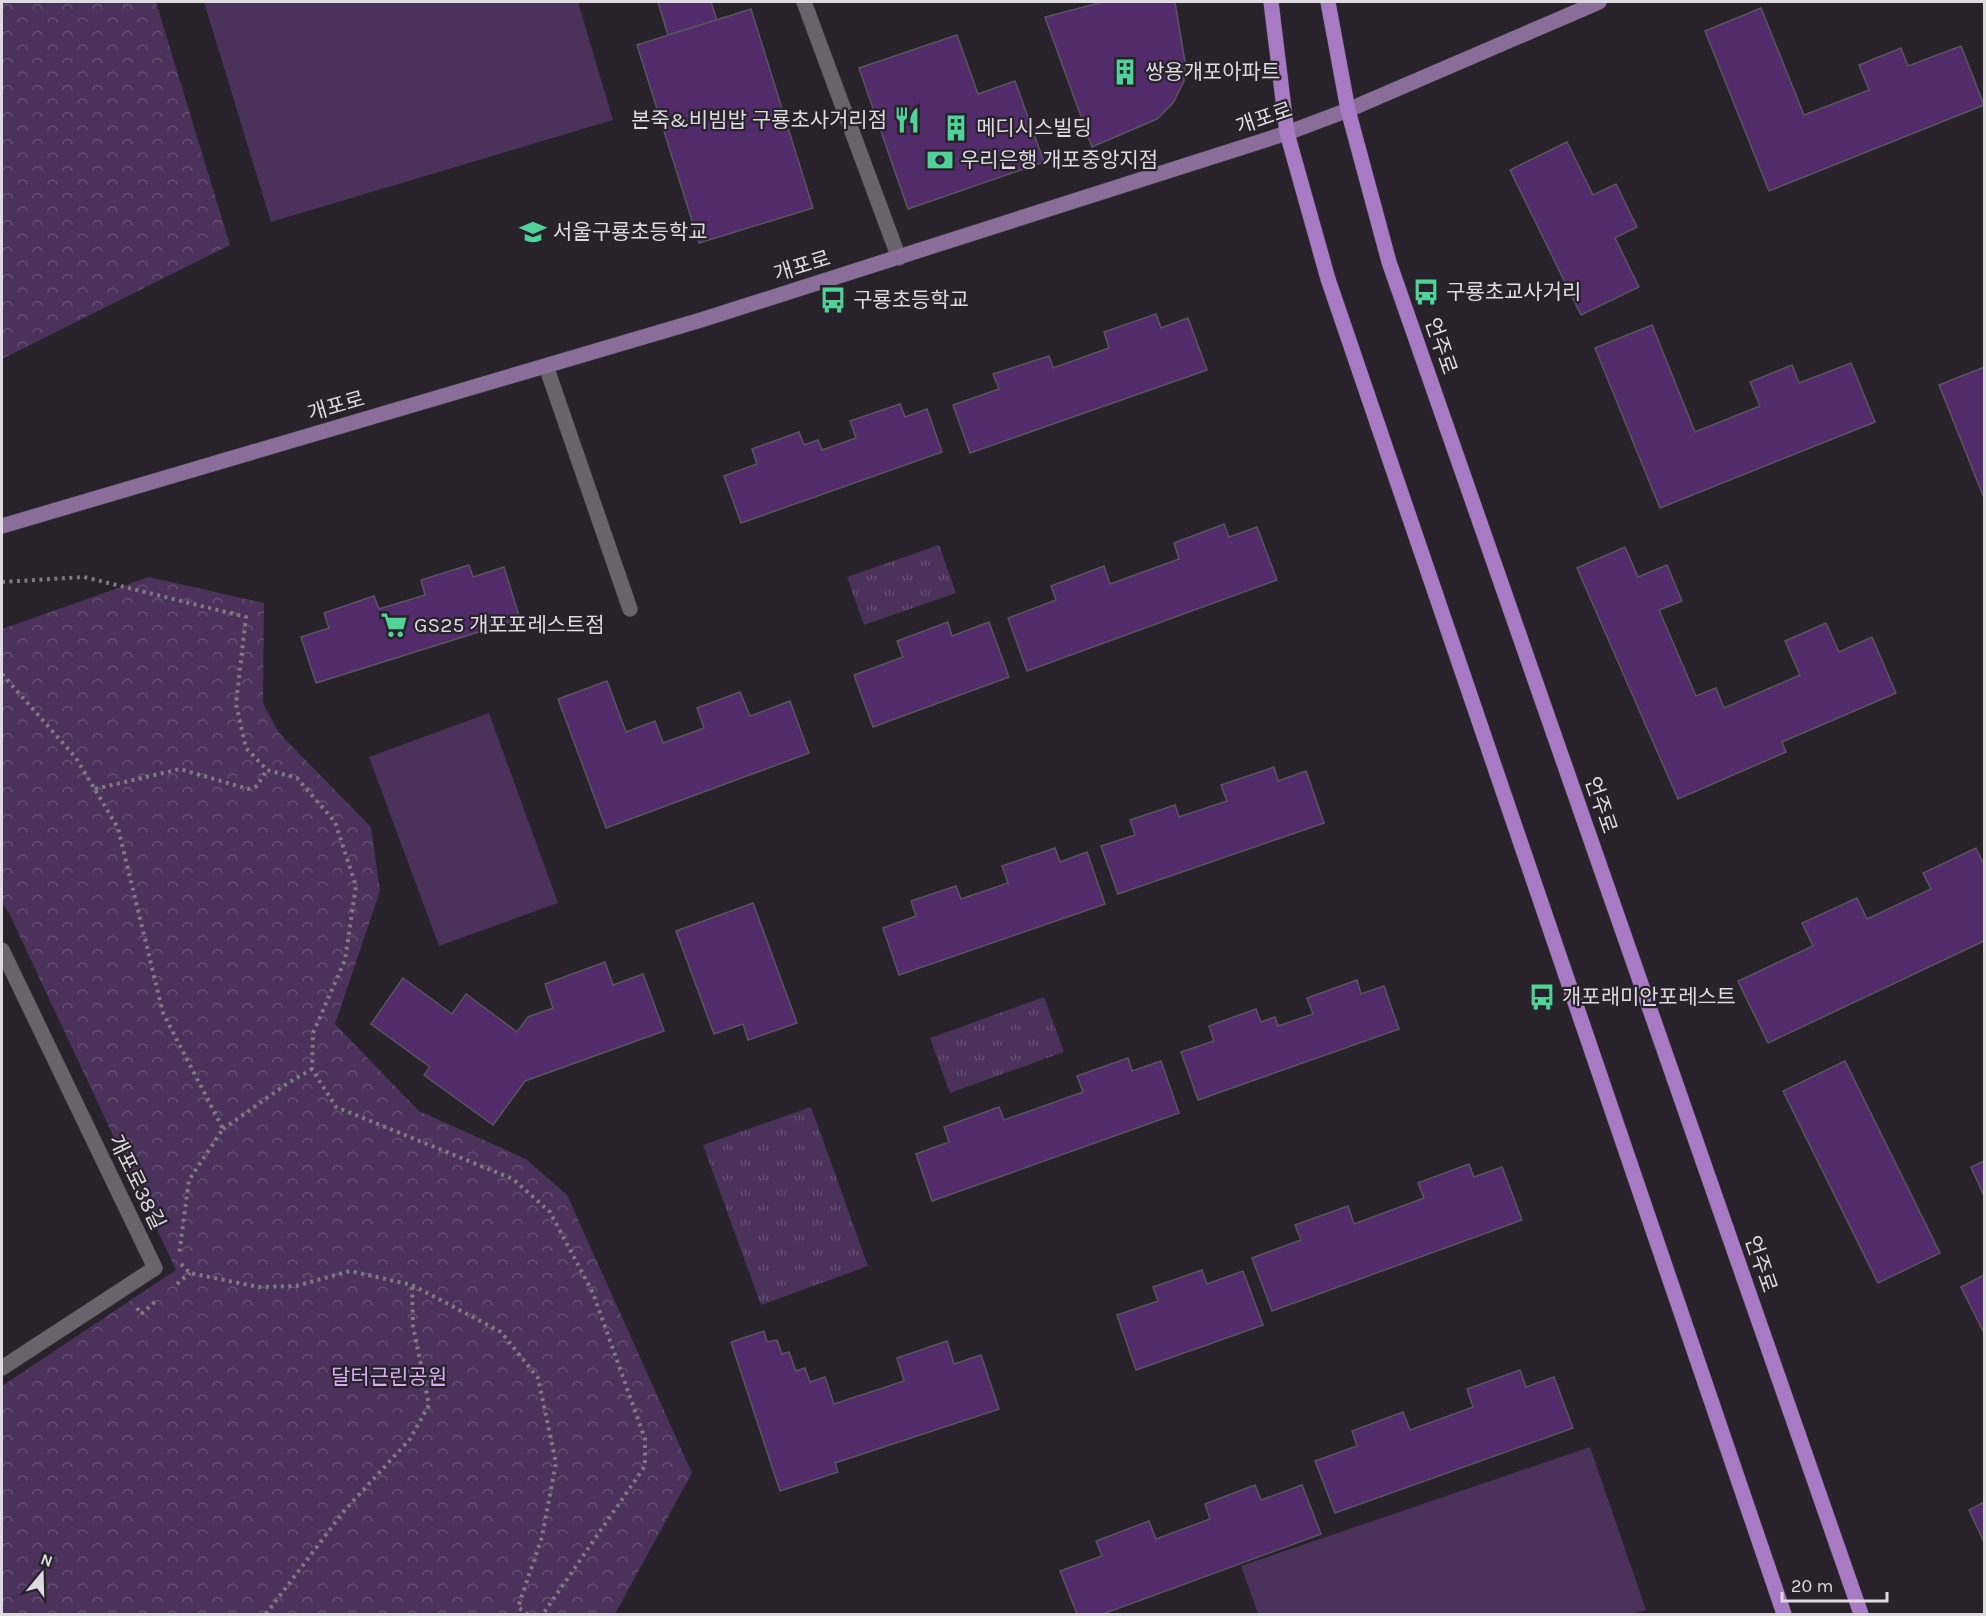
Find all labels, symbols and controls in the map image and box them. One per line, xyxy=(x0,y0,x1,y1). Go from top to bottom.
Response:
building icon: 쌍용개포아파트 xyxy=(1110,57,1140,87)
place label: 쌍용개포아파트 xyxy=(1145,60,1280,84)
street label: 개포로 xyxy=(1233,97,1295,139)
restaurant icon: 본죽&비빔밥 구룡초사거리점 xyxy=(892,105,922,135)
place label: 본죽&비빔밥 구룡초사거리점 xyxy=(631,108,887,132)
building icon: 메디시스빌딩 xyxy=(941,113,971,143)
place label: 메디시스빌딩 xyxy=(976,116,1092,140)
bank icon: 우리은행 개포중앙지점 xyxy=(925,145,955,175)
place label: 우리은행 개포중앙지점 xyxy=(960,148,1158,172)
school or university icon: 서울구룡초등학교 xyxy=(518,217,548,247)
place label: 서울구룡초등학교 xyxy=(553,220,708,244)
street label: 개포로 xyxy=(771,246,833,286)
bus stop icon: 구룡초교사거리 xyxy=(1411,277,1441,307)
place label: 구룡초교사거리 xyxy=(1446,280,1581,304)
bus stop icon: 구룡초등학교 xyxy=(818,285,848,315)
place label: 구룡초등학교 xyxy=(853,288,969,312)
street label: 언주로 xyxy=(1420,315,1462,377)
street label: 개포로 xyxy=(305,386,367,426)
supermarket icon: GS25 개포포레스트점 xyxy=(379,610,409,640)
place label: GS25 개포포레스트점 xyxy=(414,613,604,637)
street label: 언주로 xyxy=(1580,774,1622,836)
bus stop icon: 개포래미안포레스트 xyxy=(1527,982,1557,1012)
place label: 개포래미안포레스트 xyxy=(1562,985,1736,1009)
street label: 개포로38길 xyxy=(104,1131,170,1233)
street label: 언주로 xyxy=(1740,1233,1782,1295)
park label: 달터근린공원 xyxy=(331,1365,447,1389)
north arrow xyxy=(12,1544,72,1604)
text: N xyxy=(38,1549,55,1571)
scale bar xyxy=(1782,1565,1887,1603)
text: 20 m xyxy=(1791,1575,1833,1597)

